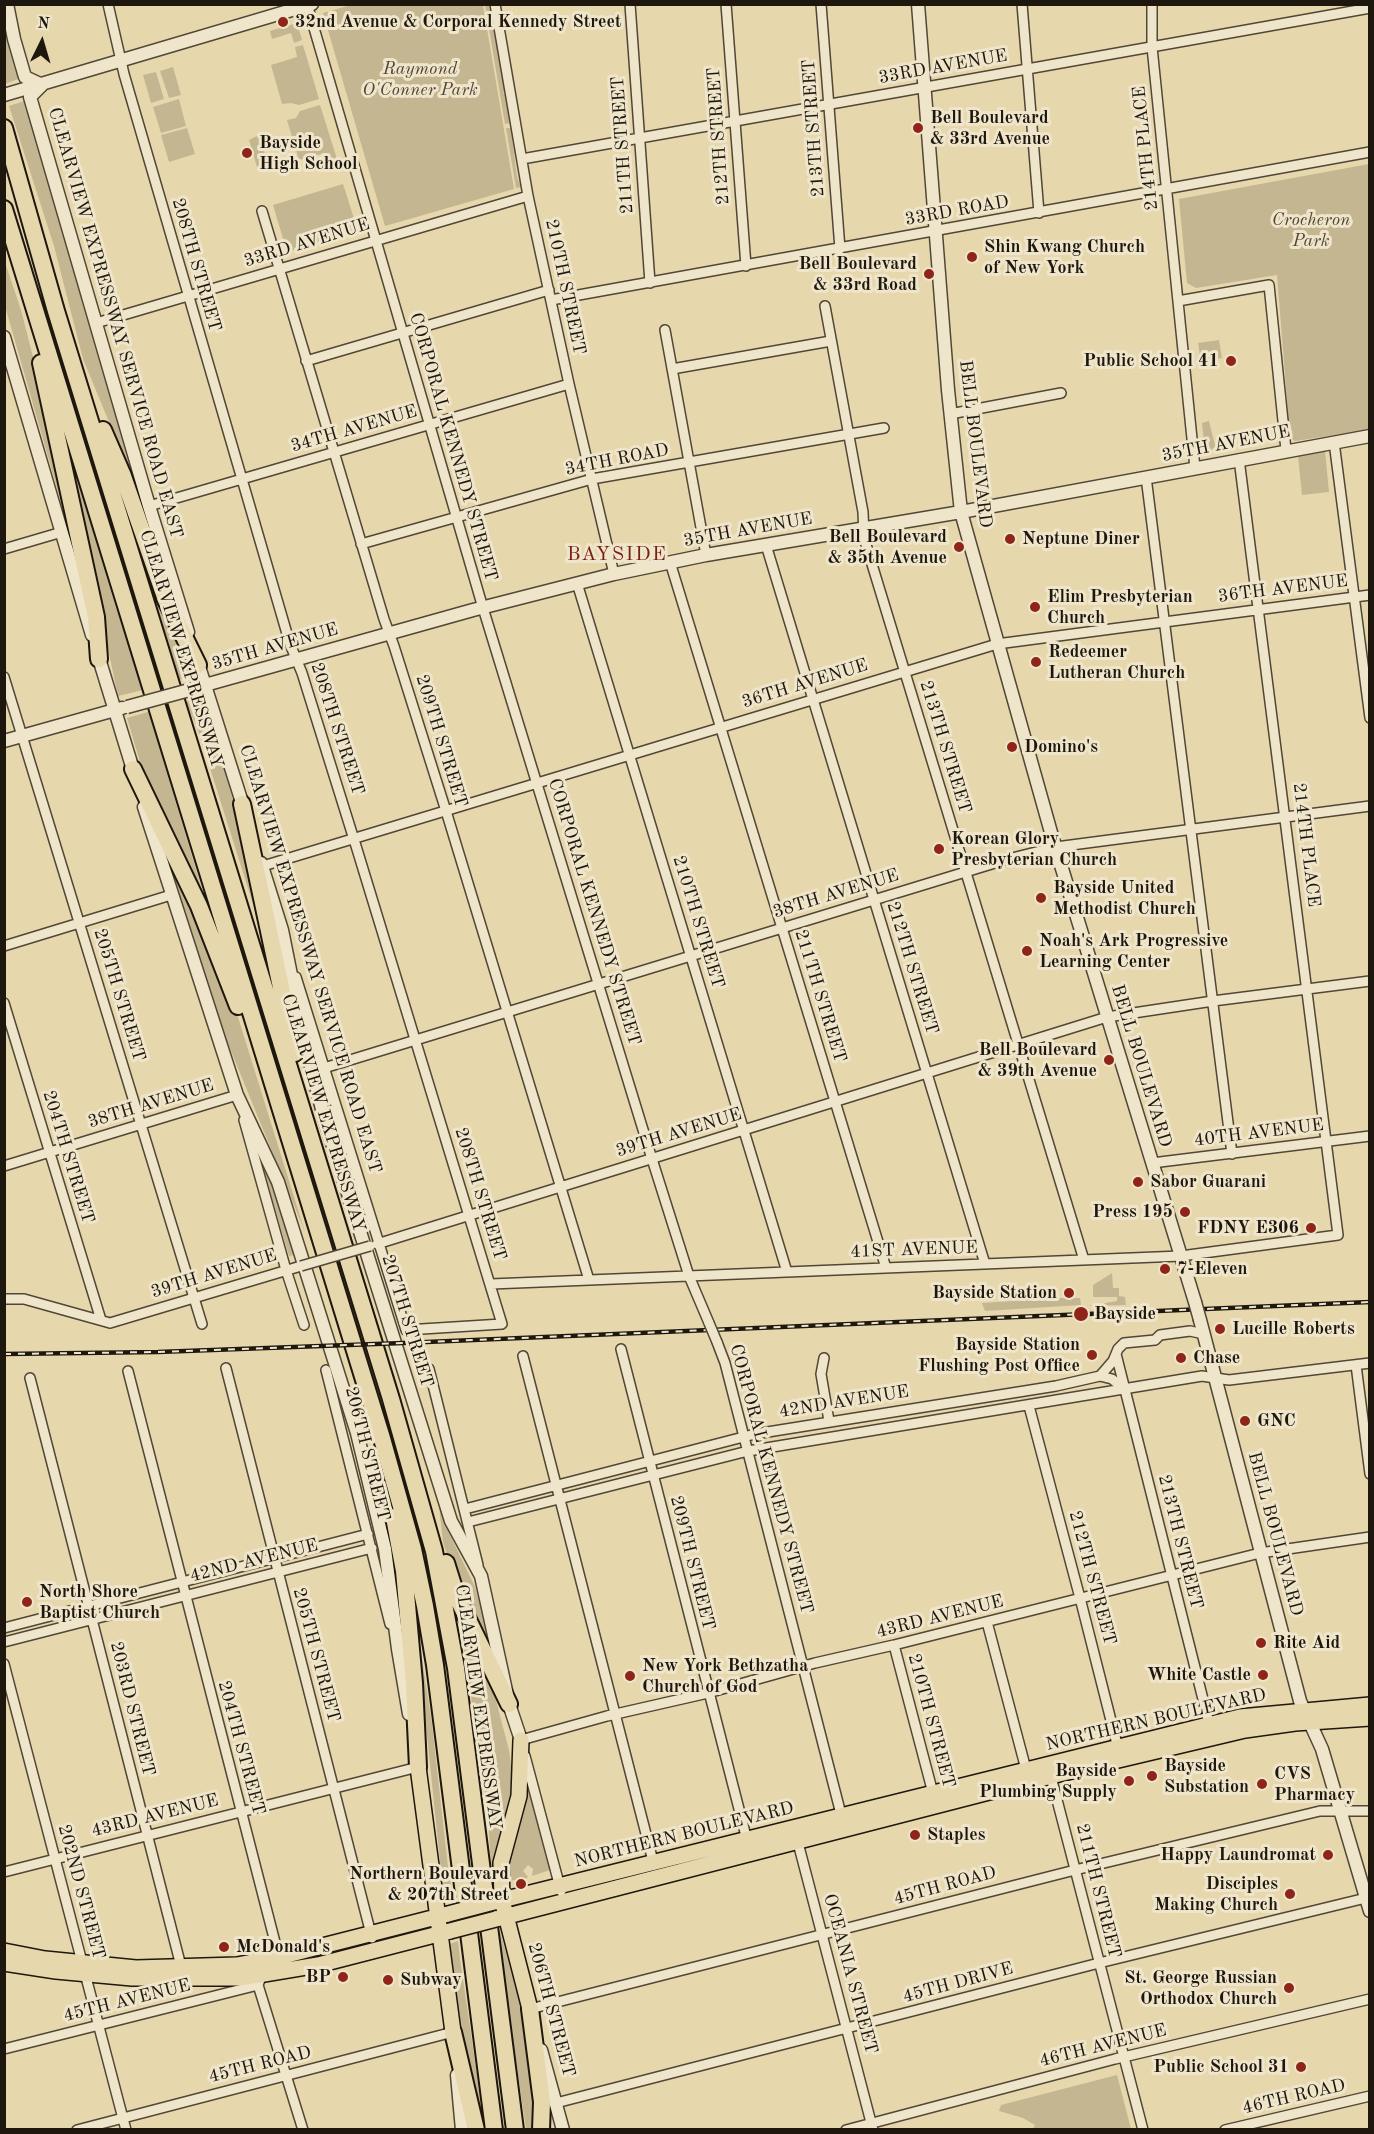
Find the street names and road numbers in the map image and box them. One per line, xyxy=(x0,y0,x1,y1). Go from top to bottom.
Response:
street label: 33RD AVENUE xyxy=(877,45,1009,89)
street label: 213TH STREET xyxy=(798,58,830,198)
street label: 212TH STREET xyxy=(703,66,735,206)
street label: 211TH STREET xyxy=(607,75,639,215)
street label: 214TH PLACE xyxy=(1129,85,1163,211)
street label: CLEARVIEW EXPRESSWAY SERVICE ROAD EAST xyxy=(43,105,187,541)
street label: 33RD ROAD xyxy=(903,191,1011,231)
street label: 208TH STREET xyxy=(167,196,225,334)
street label: 33RD AVENUE xyxy=(242,214,372,272)
street label: 210TH STREET xyxy=(540,217,590,357)
street label: CORPORAL KENNEDY STREET xyxy=(404,310,502,584)
street label: BELL BOULEVARD xyxy=(954,359,996,529)
street label: 34TH AVENUE xyxy=(288,401,420,457)
street label: 35TH AVENUE xyxy=(1160,421,1292,467)
street label: 34TH ROAD xyxy=(563,439,671,481)
street label: 35TH AVENUE xyxy=(682,508,814,552)
street label: CLEARVIEW EXPRESSWAY xyxy=(134,527,228,771)
street label: 36TH AVENUE xyxy=(1217,570,1349,608)
street label: 35TH AVENUE xyxy=(209,619,341,675)
street label: 36TH AVENUE xyxy=(739,655,871,713)
street label: 208TH STREET xyxy=(305,660,369,798)
street label: 209TH STREET xyxy=(411,672,471,810)
street label: 213TH STREET xyxy=(915,678,975,816)
street label: CLEARVIEW EXPRESSWAY SERVICE ROAD EAST xyxy=(234,742,386,1176)
street label: CORPORAL KENNEDY STREET xyxy=(543,776,645,1048)
street label: 214TH PLACE xyxy=(1288,782,1324,908)
street label: 210TH STREET xyxy=(668,853,728,991)
street label: 38TH AVENUE xyxy=(770,865,902,923)
street label: 212TH STREET xyxy=(882,899,942,1037)
street label: 205TH STREET xyxy=(89,926,149,1064)
street label: 211TH STREET xyxy=(790,927,850,1065)
street label: BELL BOULEVARD xyxy=(1106,982,1176,1150)
street label: CLEARVIEW EXPRESSWAY xyxy=(276,991,370,1235)
street label: 38TH AVENUE xyxy=(85,1075,217,1133)
street label: 204TH STREET xyxy=(38,1088,98,1226)
street label: 39TH AVENUE xyxy=(613,1104,745,1162)
street label: 40TH AVENUE xyxy=(1193,1114,1325,1152)
street label: 208TH STREET xyxy=(450,1125,510,1263)
street label: 41ST AVENUE xyxy=(850,1237,978,1263)
street label: 39TH AVENUE xyxy=(148,1245,280,1303)
street label: 207TH STREET xyxy=(377,1252,437,1390)
street label: CORPORAL KENNEDY STREET xyxy=(725,1342,817,1616)
street label: 42ND AVENUE xyxy=(777,1381,911,1423)
street label: 206TH STREET xyxy=(340,1384,394,1524)
street label: BELL BOULEVARD xyxy=(1243,1450,1307,1618)
street label: 213TH STREET xyxy=(1153,1472,1207,1612)
street label: 209TH STREET xyxy=(665,1493,719,1633)
street label: 212TH STREET xyxy=(1064,1509,1120,1647)
street label: 42ND AVENUE xyxy=(188,1535,320,1587)
street label: CLEARVIEW EXPRESSWAY xyxy=(450,1583,506,1831)
street label: 205TH STREET xyxy=(288,1586,344,1724)
street label: 43RD AVENUE xyxy=(874,1591,1006,1643)
street label: 203RD STREET xyxy=(105,1639,159,1779)
street label: 210TH STREET xyxy=(903,1652,959,1790)
street label: 204TH STREET xyxy=(213,1679,269,1817)
street label: NORTHERN BOULEVARD xyxy=(1044,1684,1268,1756)
street label: 43RD AVENUE xyxy=(89,1790,221,1842)
street label: NORTHERN BOULEVARD xyxy=(572,1797,796,1873)
street label: 211TH STREET xyxy=(1071,1821,1125,1961)
street label: 202ND STREET xyxy=(53,1822,109,1962)
street label: 45TH ROAD xyxy=(891,1862,999,1910)
street label: OCEANIA STREET xyxy=(818,1891,882,2057)
street label: 206TH STREET xyxy=(523,1941,579,2079)
street label: 45TH DRIVE xyxy=(900,1958,1016,2008)
street label: 45TH AVENUE xyxy=(61,1975,193,2027)
street label: 46TH AVENUE xyxy=(1037,2020,1169,2072)
street label: 45TH ROAD xyxy=(206,2042,314,2088)
street label: 46TH ROAD xyxy=(1240,2075,1348,2119)

